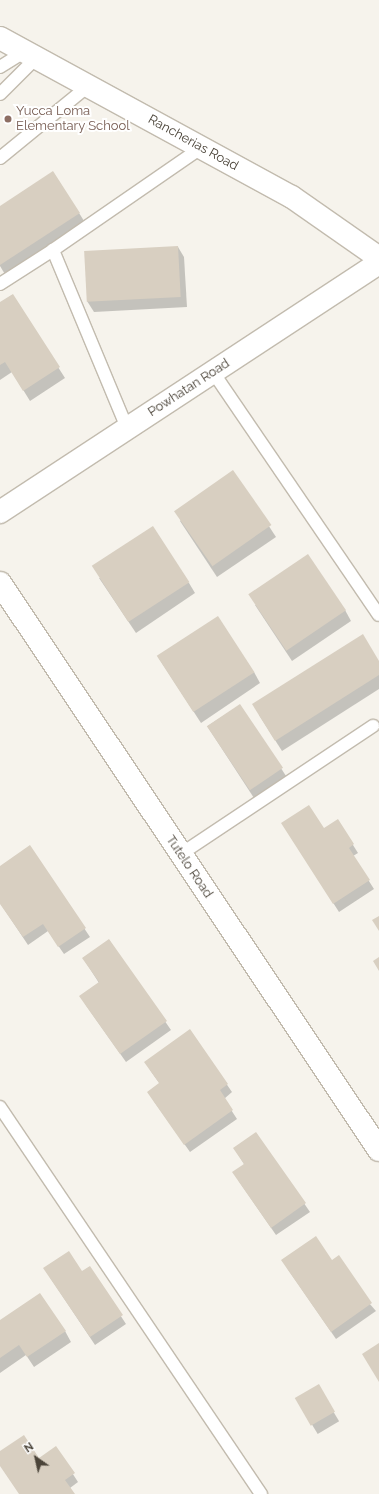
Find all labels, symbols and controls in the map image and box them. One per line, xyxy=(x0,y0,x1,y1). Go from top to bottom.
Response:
place label: Yucca Loma Elementary School xyxy=(16,104,130,135)
street label: Rancherias Road xyxy=(145,112,241,174)
marker: Yucca Loma Elementary School xyxy=(3,114,13,124)
street label: Powhatan Road xyxy=(145,356,233,420)
street label: Tutelo Road xyxy=(162,833,216,901)
north arrow xyxy=(16,1438,56,1478)
text: N xyxy=(22,1440,36,1455)

